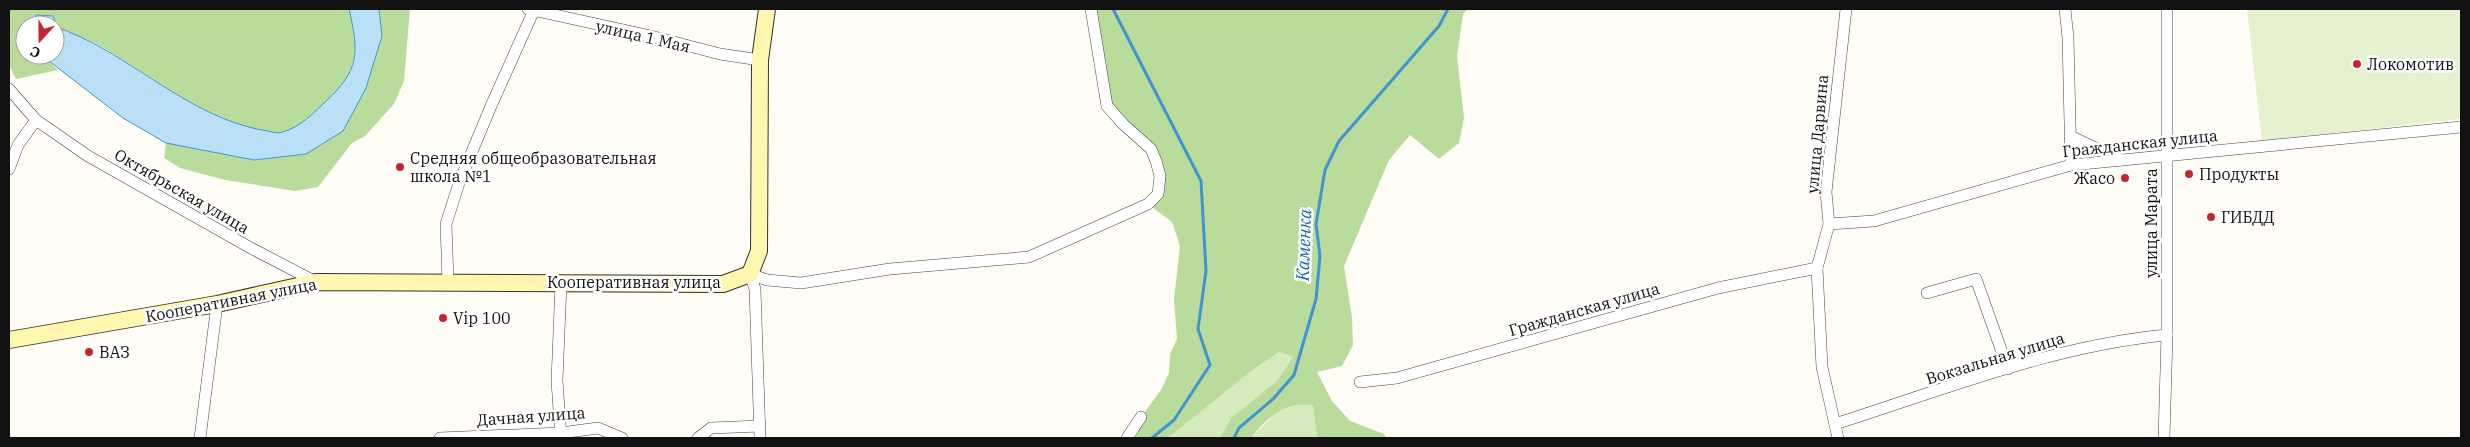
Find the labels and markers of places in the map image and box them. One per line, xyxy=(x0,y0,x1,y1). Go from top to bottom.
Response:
place label: Локомотив xyxy=(2367,54,2454,74)
marker: Локомотив xyxy=(2351,58,2363,70)
place label: Средняя общеобразовательная школа №1 xyxy=(410,148,657,186)
marker: Средняя общеобразовательная школа №1 xyxy=(394,161,406,173)
place label: Продукты xyxy=(2199,164,2279,184)
place label: Жасо xyxy=(2074,168,2115,188)
marker: Продукты xyxy=(2183,168,2195,180)
marker: Жасо xyxy=(2119,172,2131,184)
place label: ГИБДД xyxy=(2221,207,2275,227)
marker: ГИБДД xyxy=(2205,211,2217,223)
place label: Vip 100 xyxy=(453,308,511,328)
marker: Vip 100 xyxy=(437,312,449,324)
place label: ВАЗ xyxy=(99,342,130,362)
marker: ВАЗ xyxy=(83,346,95,358)

